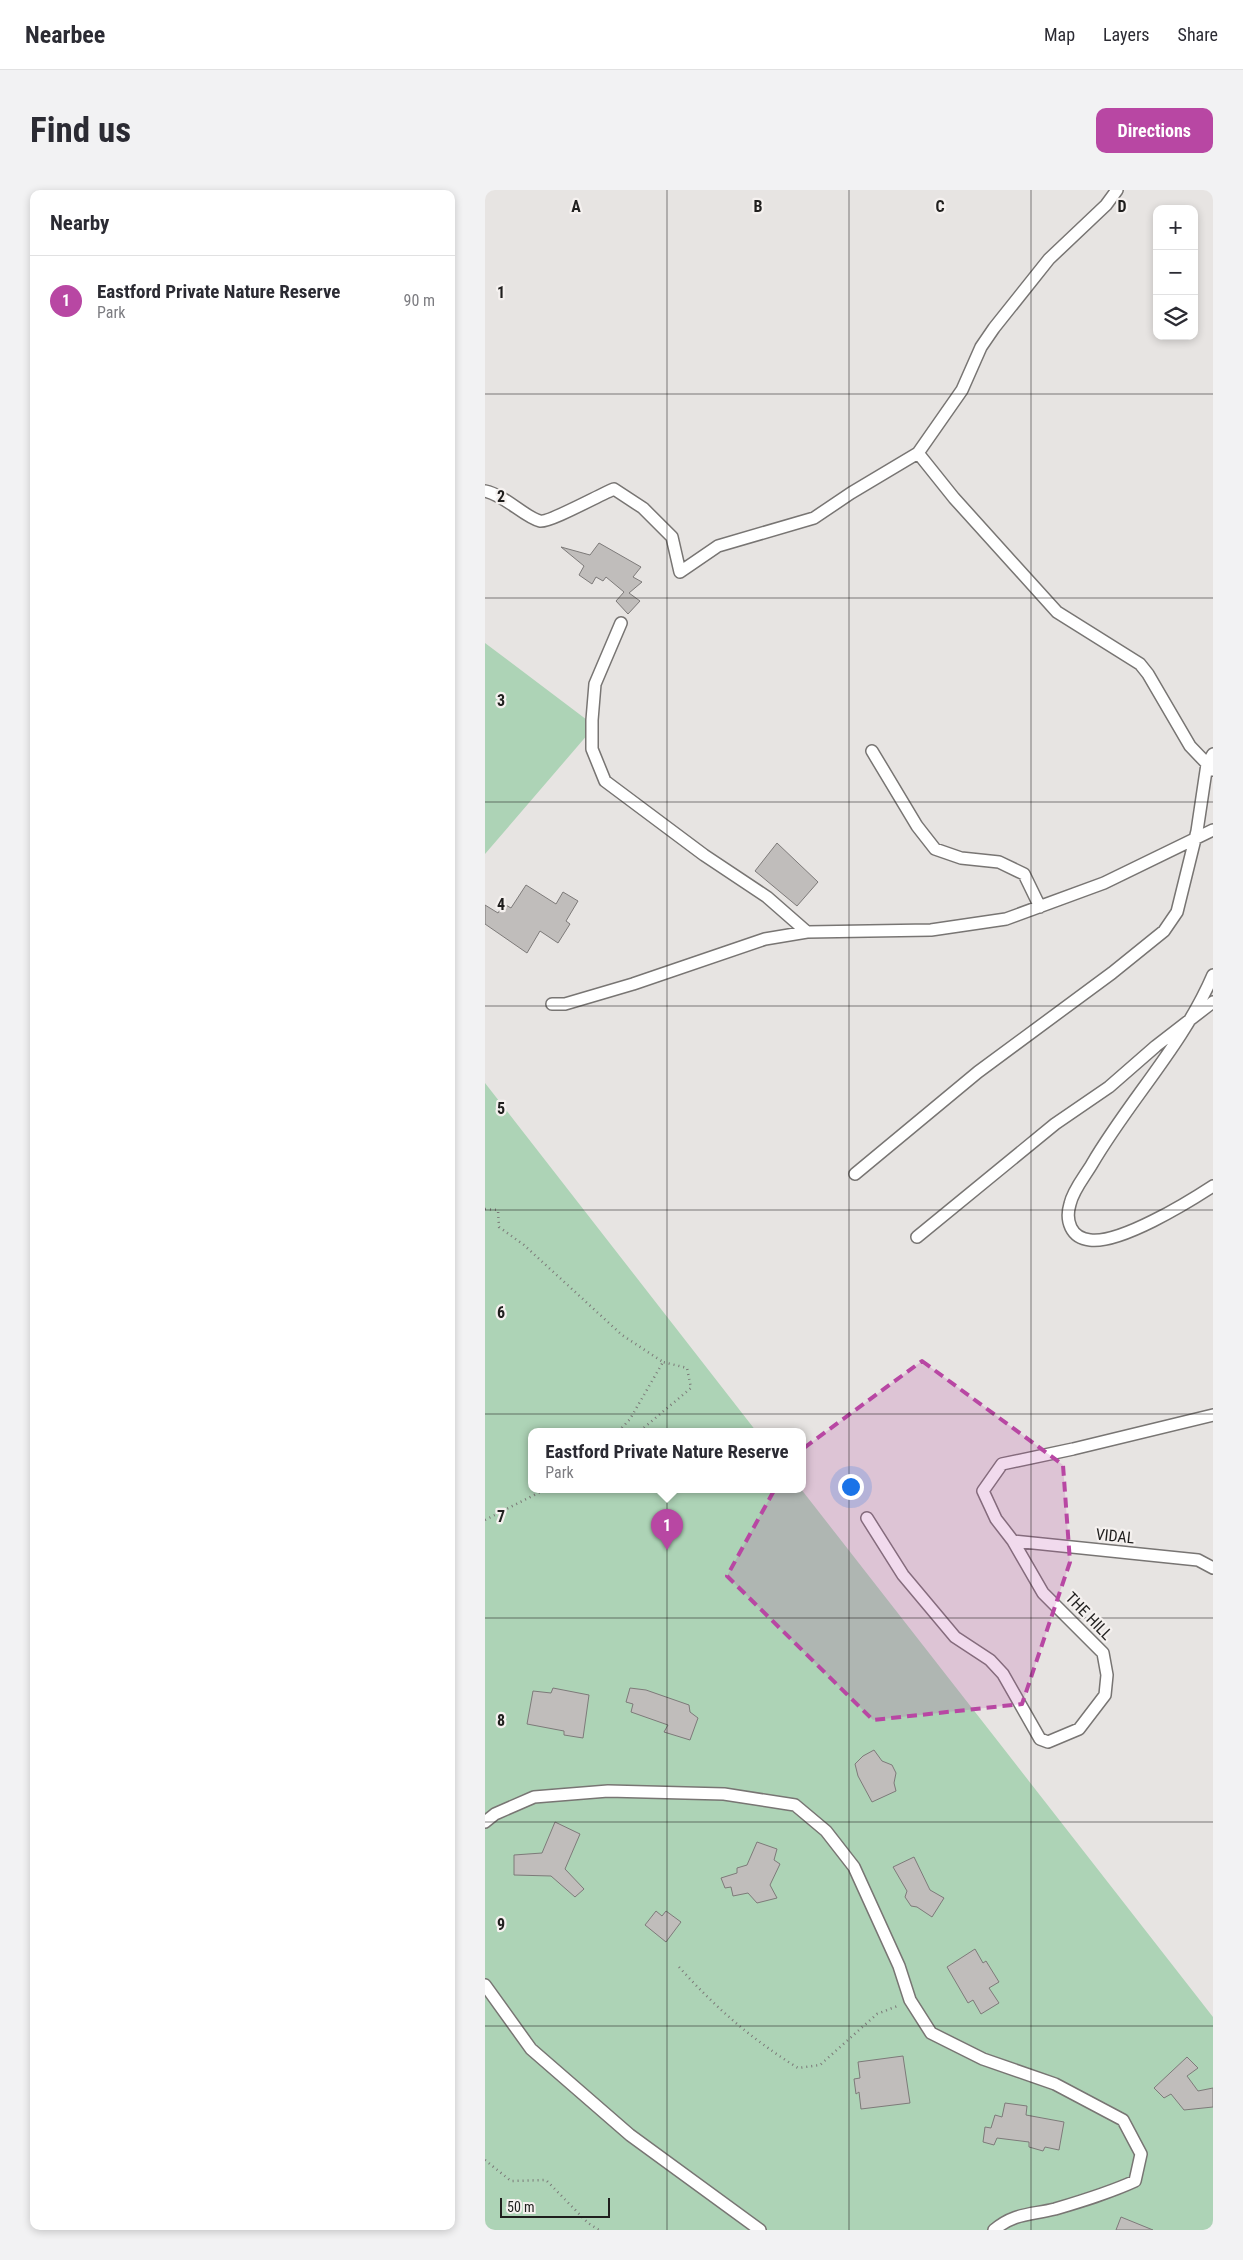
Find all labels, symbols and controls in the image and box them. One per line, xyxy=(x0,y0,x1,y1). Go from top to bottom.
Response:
text: Nearbee xyxy=(25,21,105,49)
text: Map xyxy=(1044,24,1075,45)
text: Layers xyxy=(1103,24,1150,45)
text: Share xyxy=(1178,24,1218,45)
button: Directions xyxy=(1096,108,1213,153)
text: Find us xyxy=(30,110,131,151)
text: A xyxy=(571,197,581,216)
text: B xyxy=(754,197,763,216)
text: C xyxy=(935,197,945,216)
text: D xyxy=(1117,197,1127,216)
map controls xyxy=(1153,205,1198,340)
button: + xyxy=(1153,205,1198,250)
text: Nearby xyxy=(50,211,109,235)
button: − xyxy=(1153,250,1198,295)
text: Eastford Private Nature Reserve xyxy=(97,280,340,303)
text: 1 xyxy=(497,283,505,302)
text: 1 xyxy=(62,291,70,310)
text: 90 m xyxy=(403,291,435,310)
button: layers xyxy=(1153,295,1198,340)
text: Park xyxy=(97,303,126,322)
text: 2 xyxy=(497,487,505,506)
text: 3 xyxy=(497,691,505,710)
text: 4 xyxy=(497,895,505,914)
text: 5 xyxy=(497,1099,505,1118)
text: 6 xyxy=(497,1303,505,1322)
popup xyxy=(528,1428,806,1493)
text: Eastford Private Nature Reserve xyxy=(545,1440,789,1463)
text: Park xyxy=(545,1463,574,1482)
your location xyxy=(838,1474,864,1500)
text: 7 xyxy=(497,1507,505,1526)
pin: 1 xyxy=(651,1509,683,1550)
street label: VIDAL xyxy=(1095,1525,1136,1548)
street label: THE HILL xyxy=(1062,1588,1117,1644)
text: 8 xyxy=(497,1711,505,1730)
text: 9 xyxy=(497,1915,505,1934)
scale bar xyxy=(500,2195,610,2218)
text: 50 m xyxy=(507,2199,535,2215)

